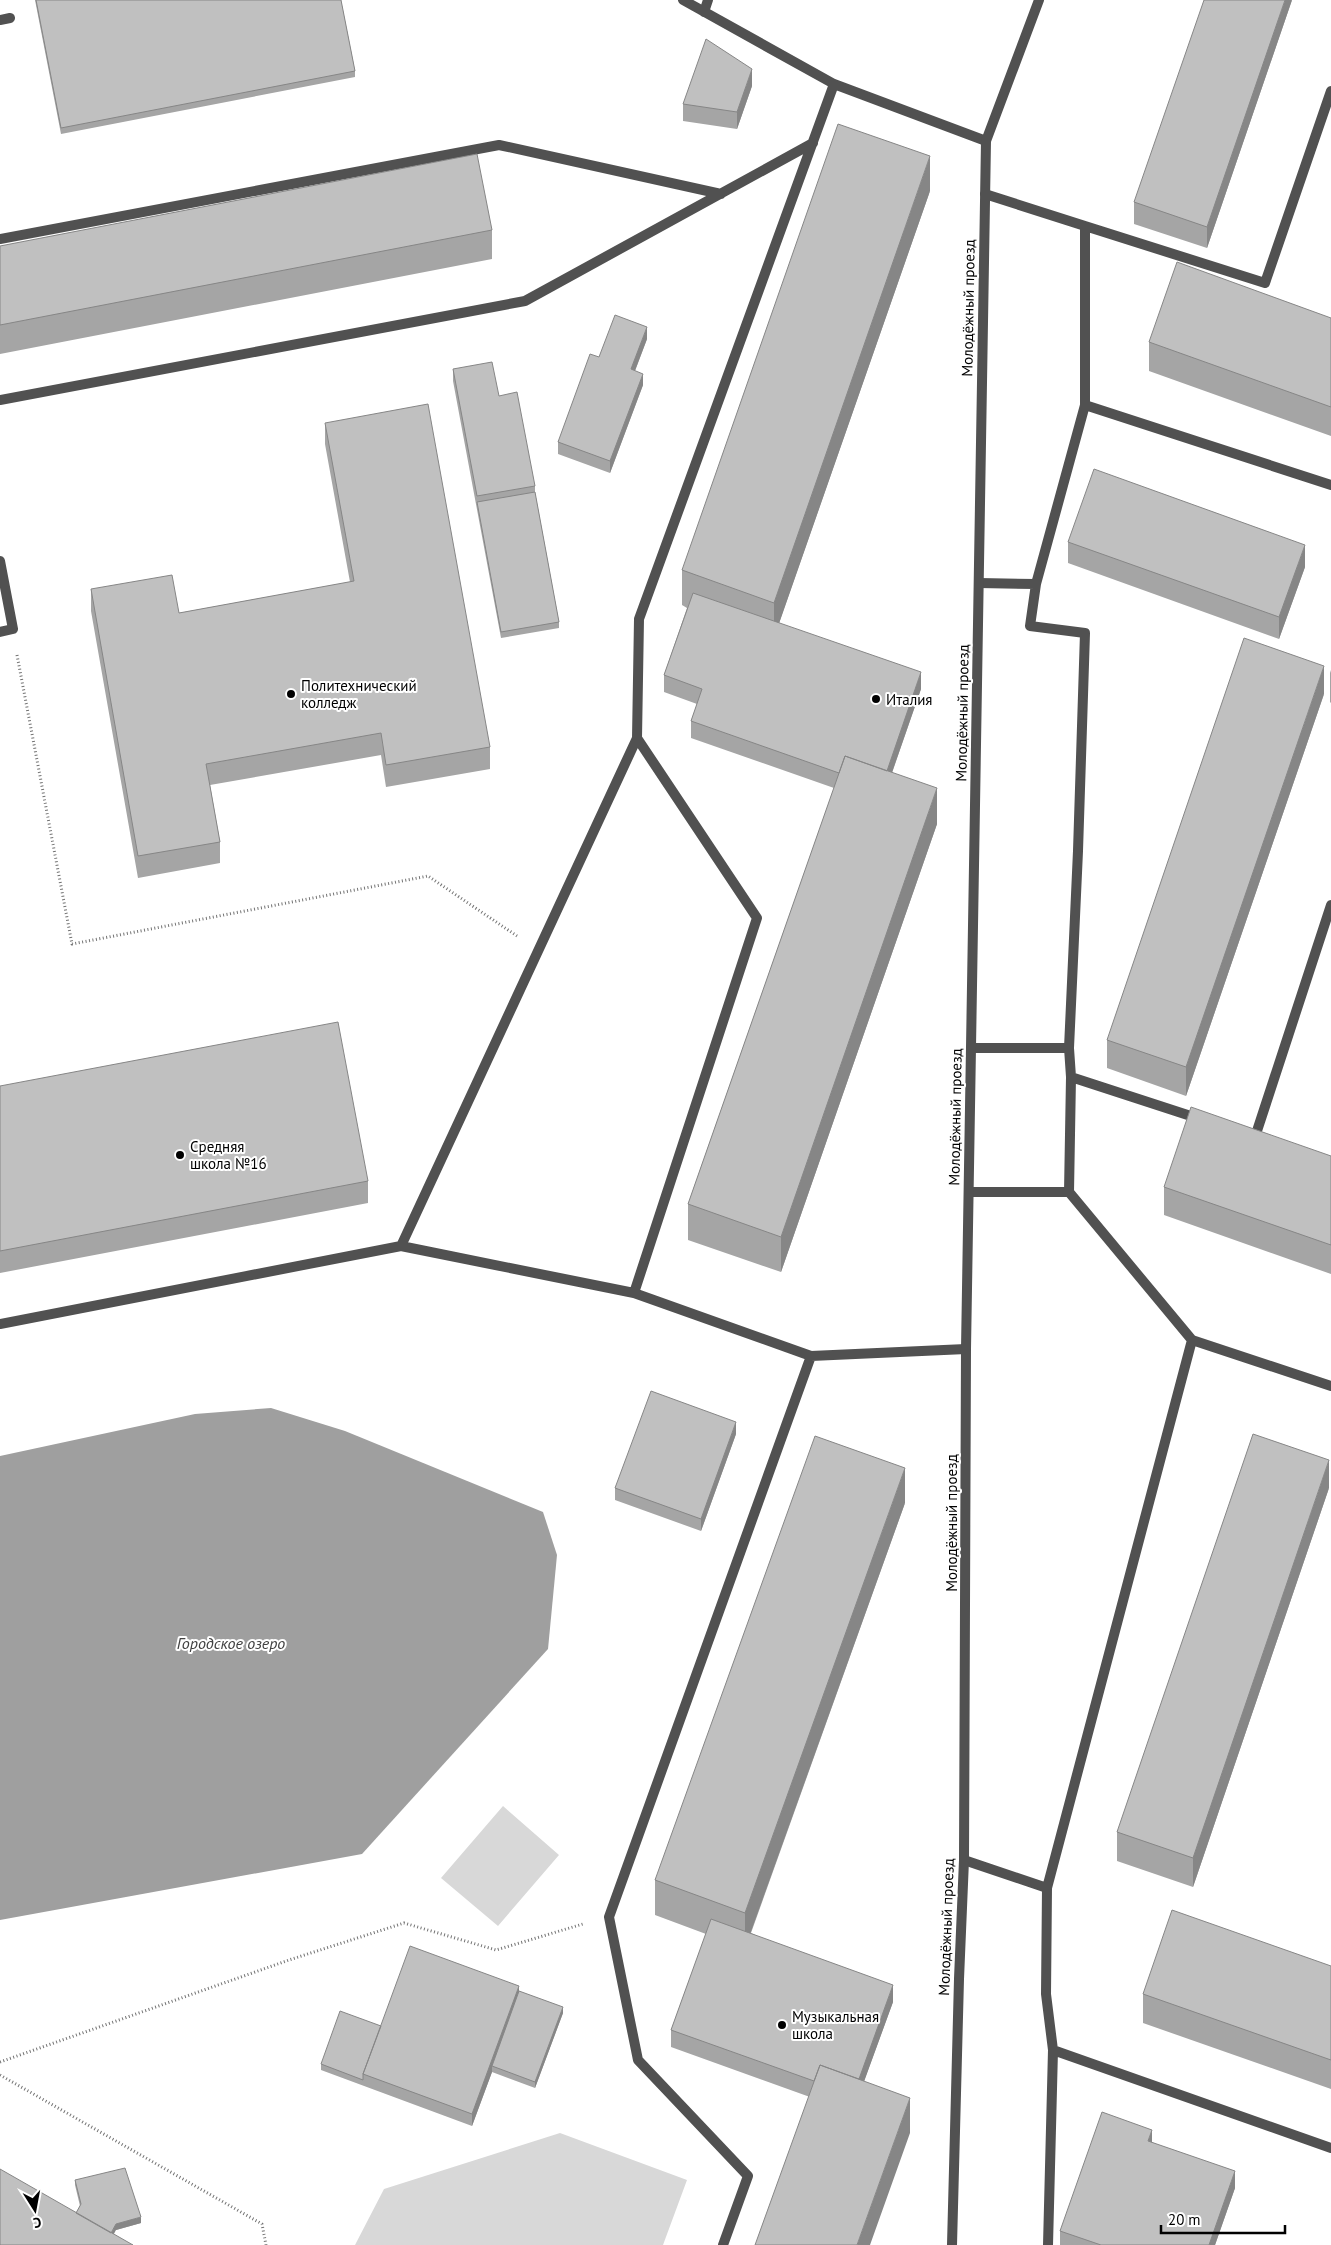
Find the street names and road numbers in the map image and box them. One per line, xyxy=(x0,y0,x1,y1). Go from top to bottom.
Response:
street label: Молодёжный проезд xyxy=(957,239,979,377)
street label: Молодёжный проезд xyxy=(951,644,973,782)
street label: Молодёжный проезд xyxy=(944,1048,966,1186)
street label: Молодёжный проезд xyxy=(942,1454,961,1592)
street label: Молодёжный проезд xyxy=(934,1858,958,1996)

